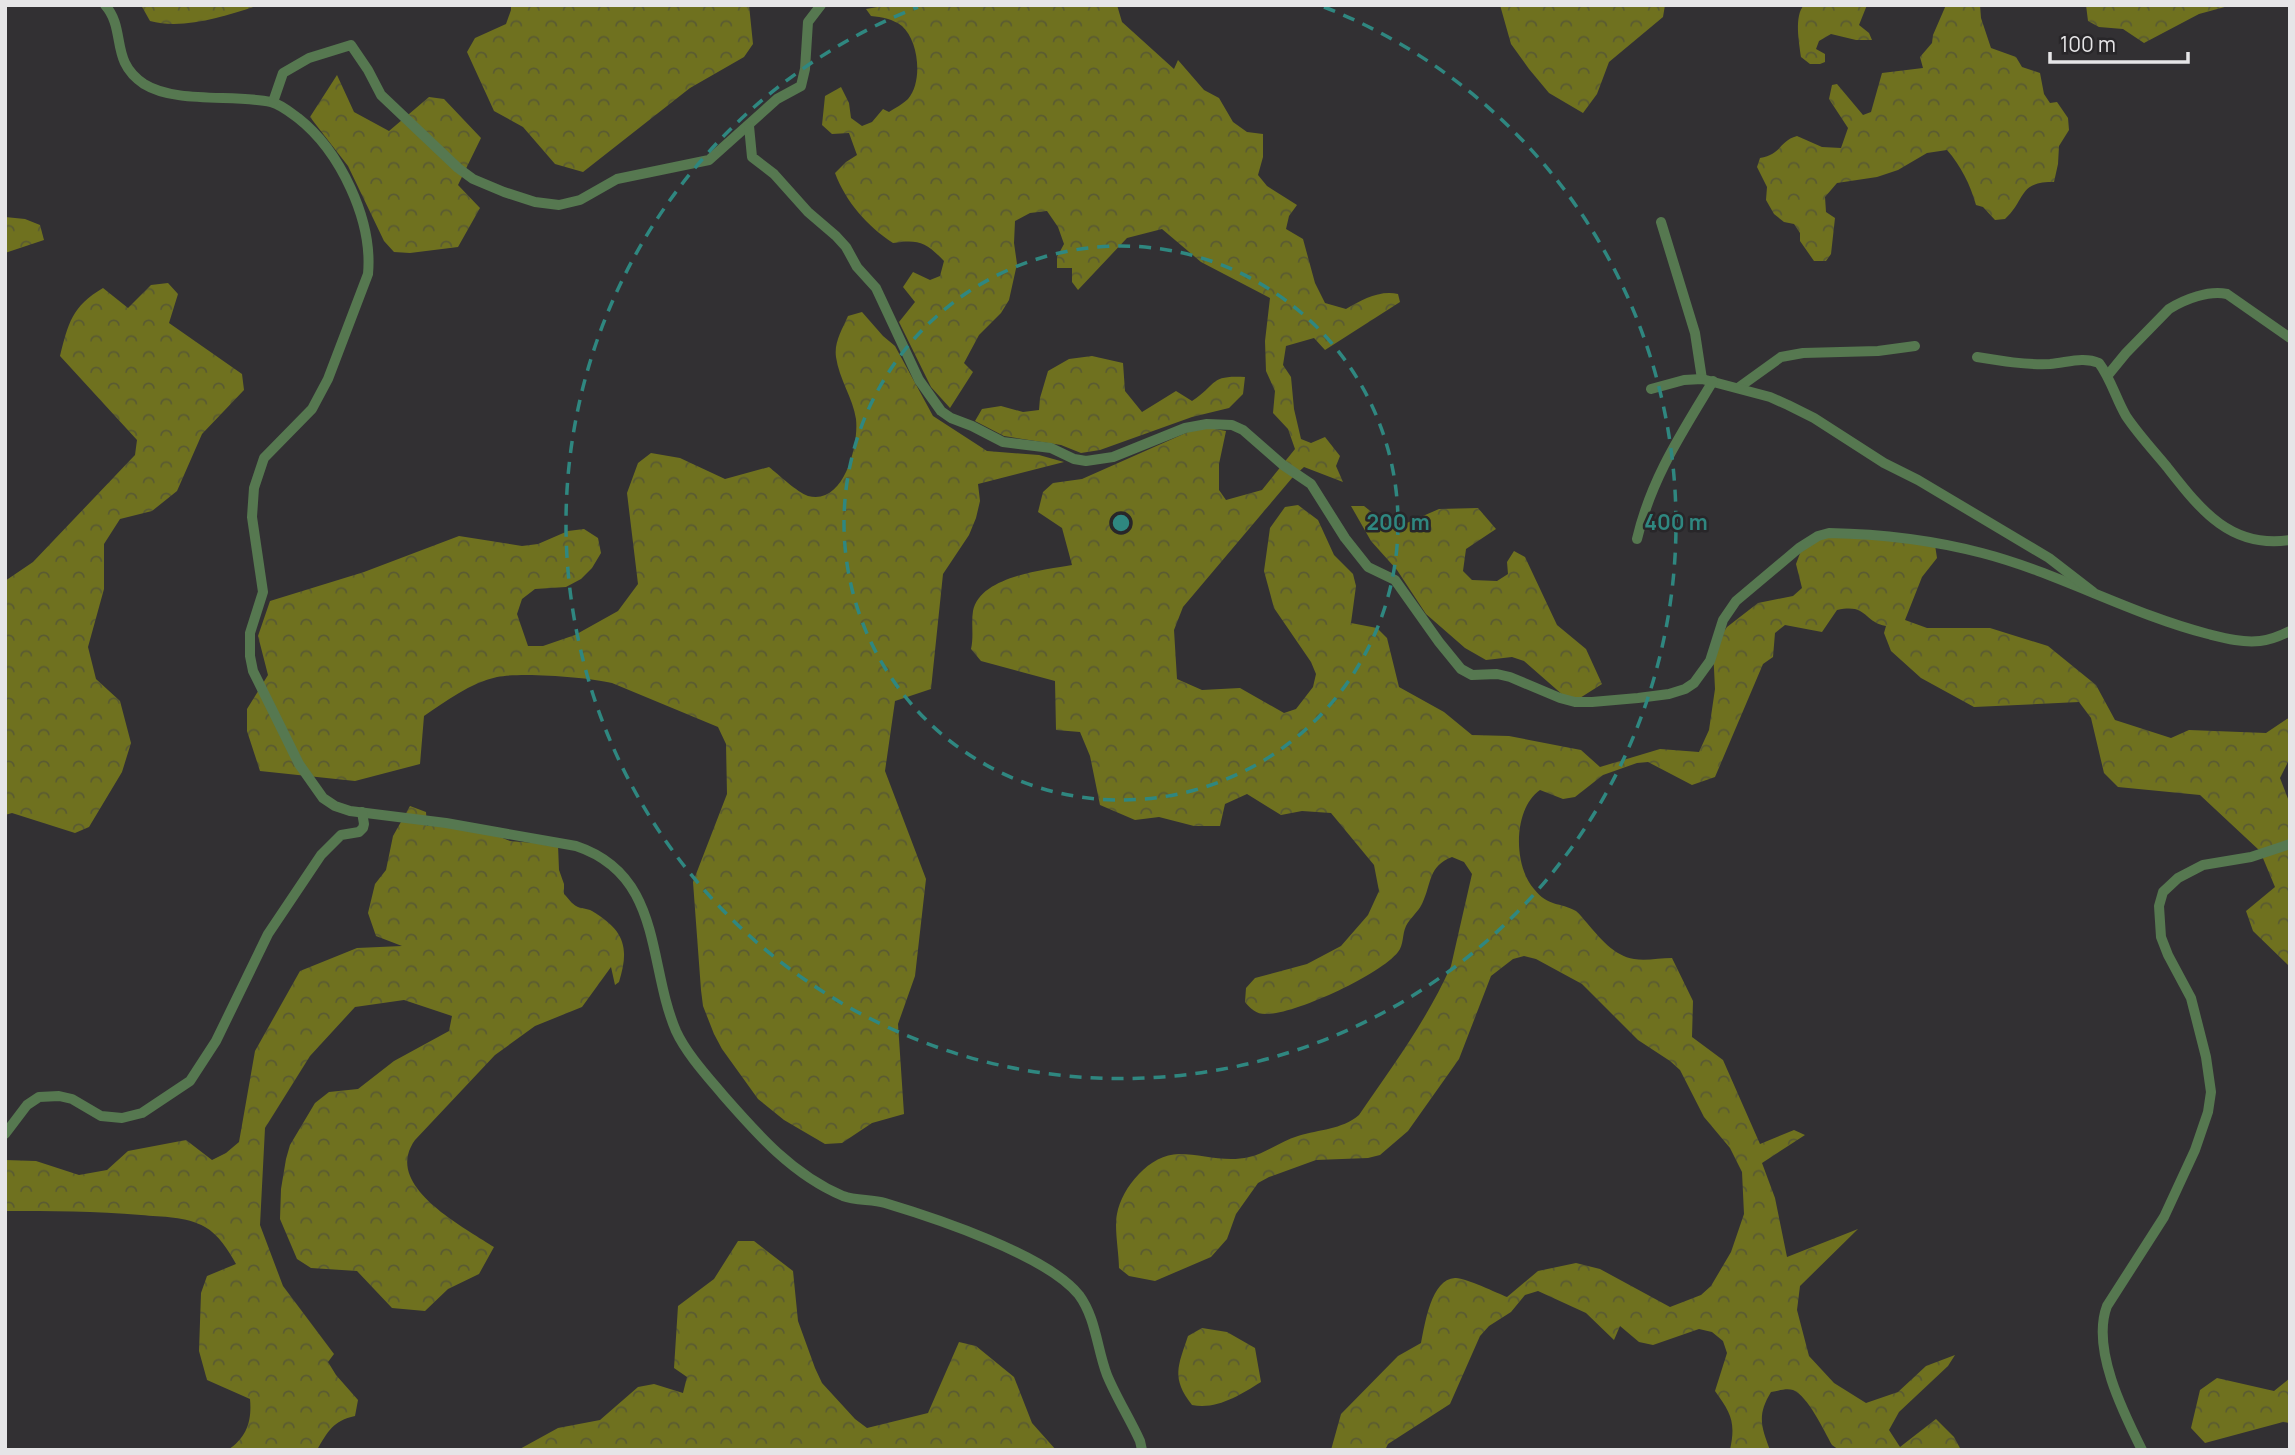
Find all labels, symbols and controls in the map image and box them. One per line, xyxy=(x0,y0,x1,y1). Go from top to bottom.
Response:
scale bar xyxy=(2050,21,2188,65)
text: 100 m xyxy=(2060,30,2116,58)
text: 200 m xyxy=(1366,508,1430,536)
text: 400 m xyxy=(1644,508,1708,536)
centre of rings xyxy=(1109,511,1133,535)

